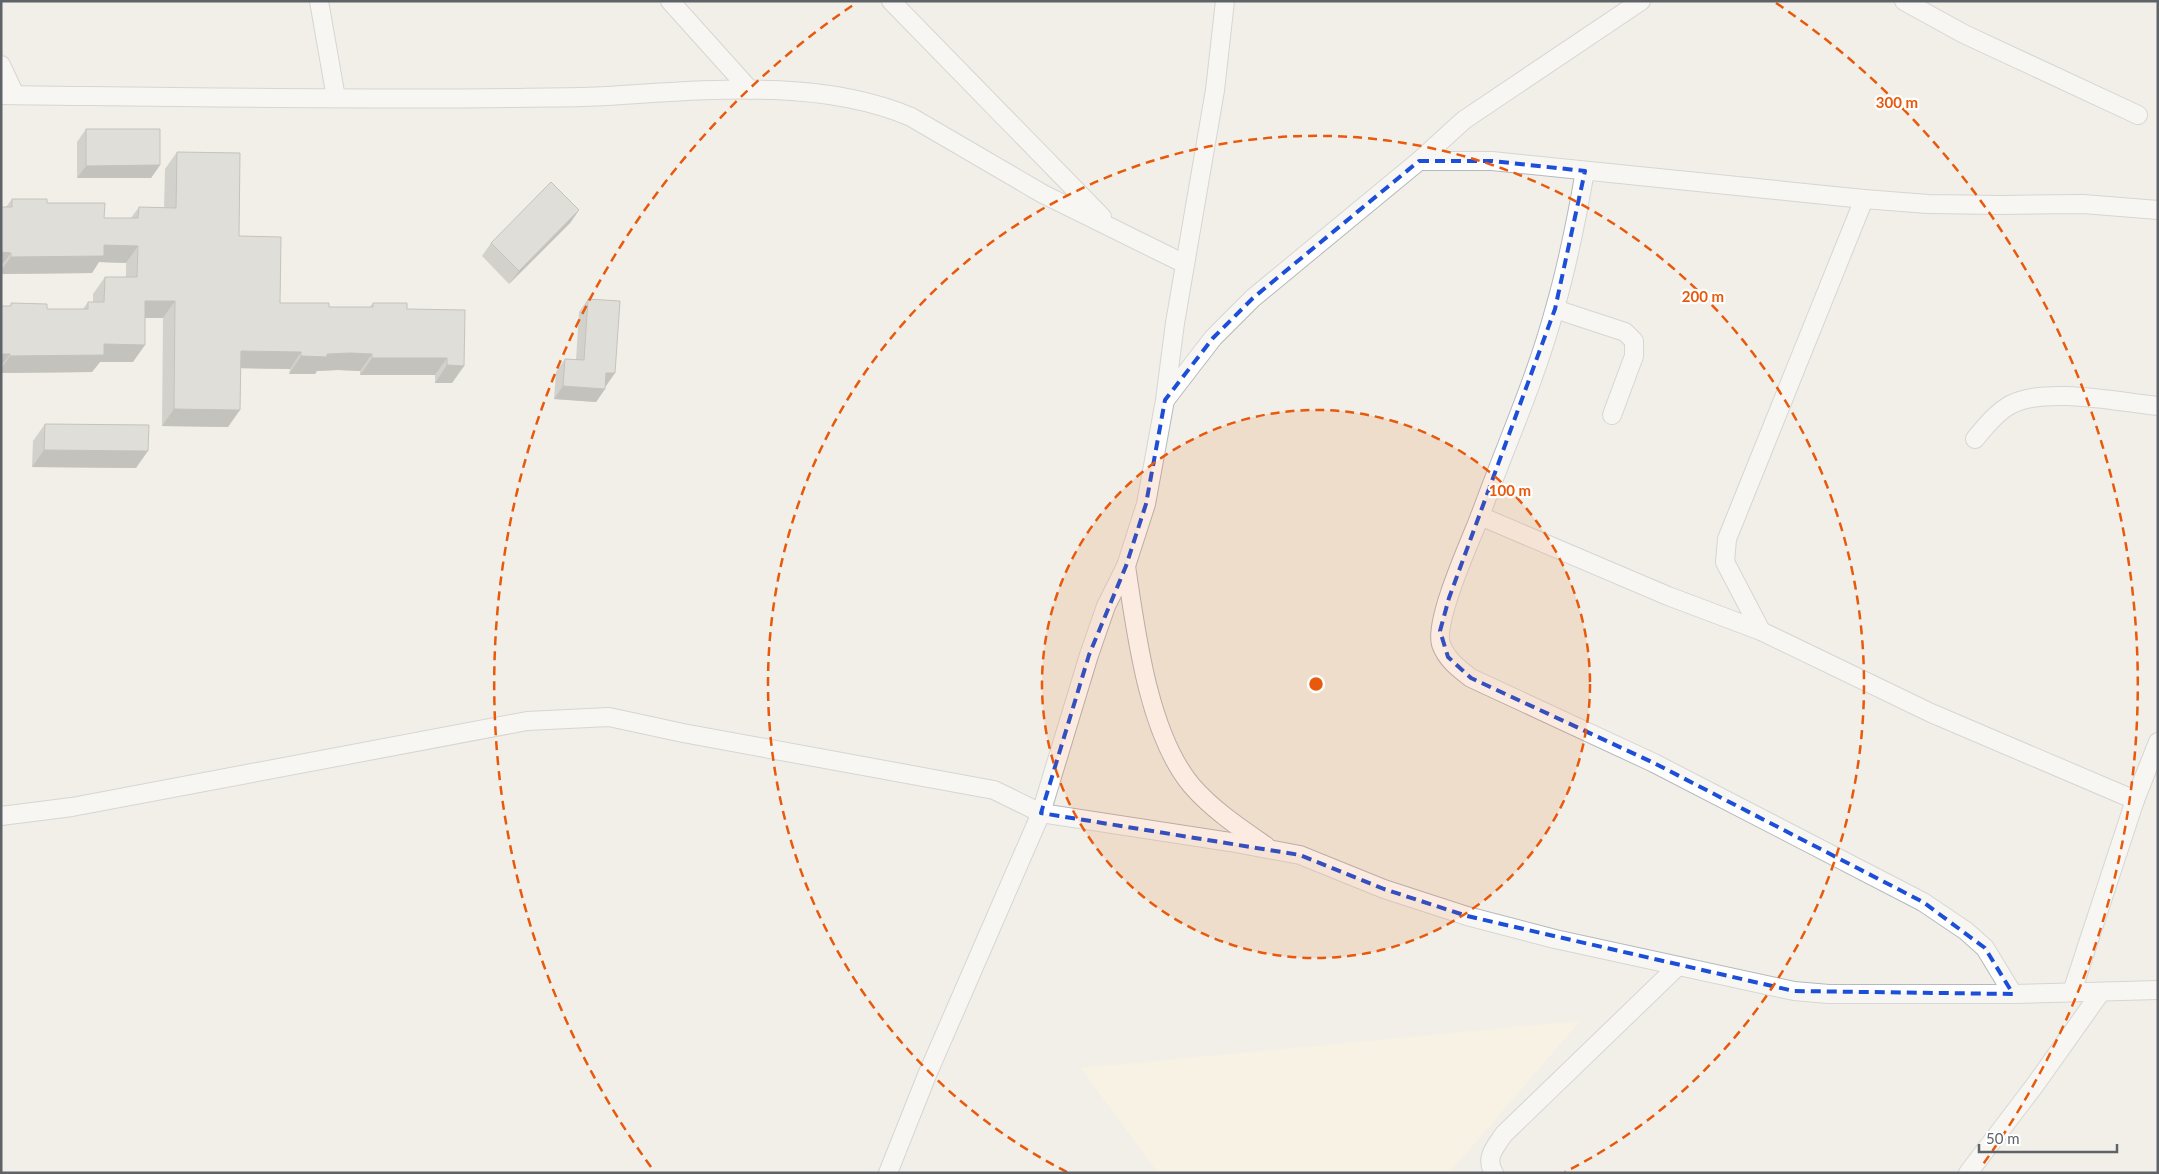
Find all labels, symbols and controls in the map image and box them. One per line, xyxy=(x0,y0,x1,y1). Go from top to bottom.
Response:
text: 300 m xyxy=(1876,93,1918,111)
text: 200 m xyxy=(1682,287,1724,305)
text: 100 m xyxy=(1489,481,1531,499)
centre of rings xyxy=(1307,675,1325,693)
scale bar xyxy=(1979,1122,2116,1154)
text: 50 m xyxy=(1986,1129,2020,1147)

